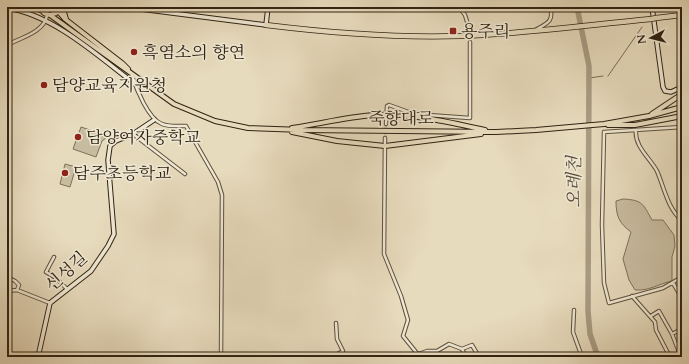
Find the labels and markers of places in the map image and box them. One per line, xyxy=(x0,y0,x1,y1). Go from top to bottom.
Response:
place label: 용주리 xyxy=(461,20,510,43)
marker: 용주리 xyxy=(448,26,458,36)
place label: 흑염소의 향연 xyxy=(142,41,245,64)
marker: 흑염소의 향연 xyxy=(129,47,139,57)
place label: 담양교육지원청 xyxy=(52,74,167,97)
marker: 담양교육지원청 xyxy=(39,80,49,90)
place label: 담양여자중학교 xyxy=(86,126,202,149)
marker: 담양여자중학교 xyxy=(73,132,83,142)
place label: 담주초등학교 xyxy=(73,162,172,185)
marker: 담주초등학교 xyxy=(60,168,70,178)

